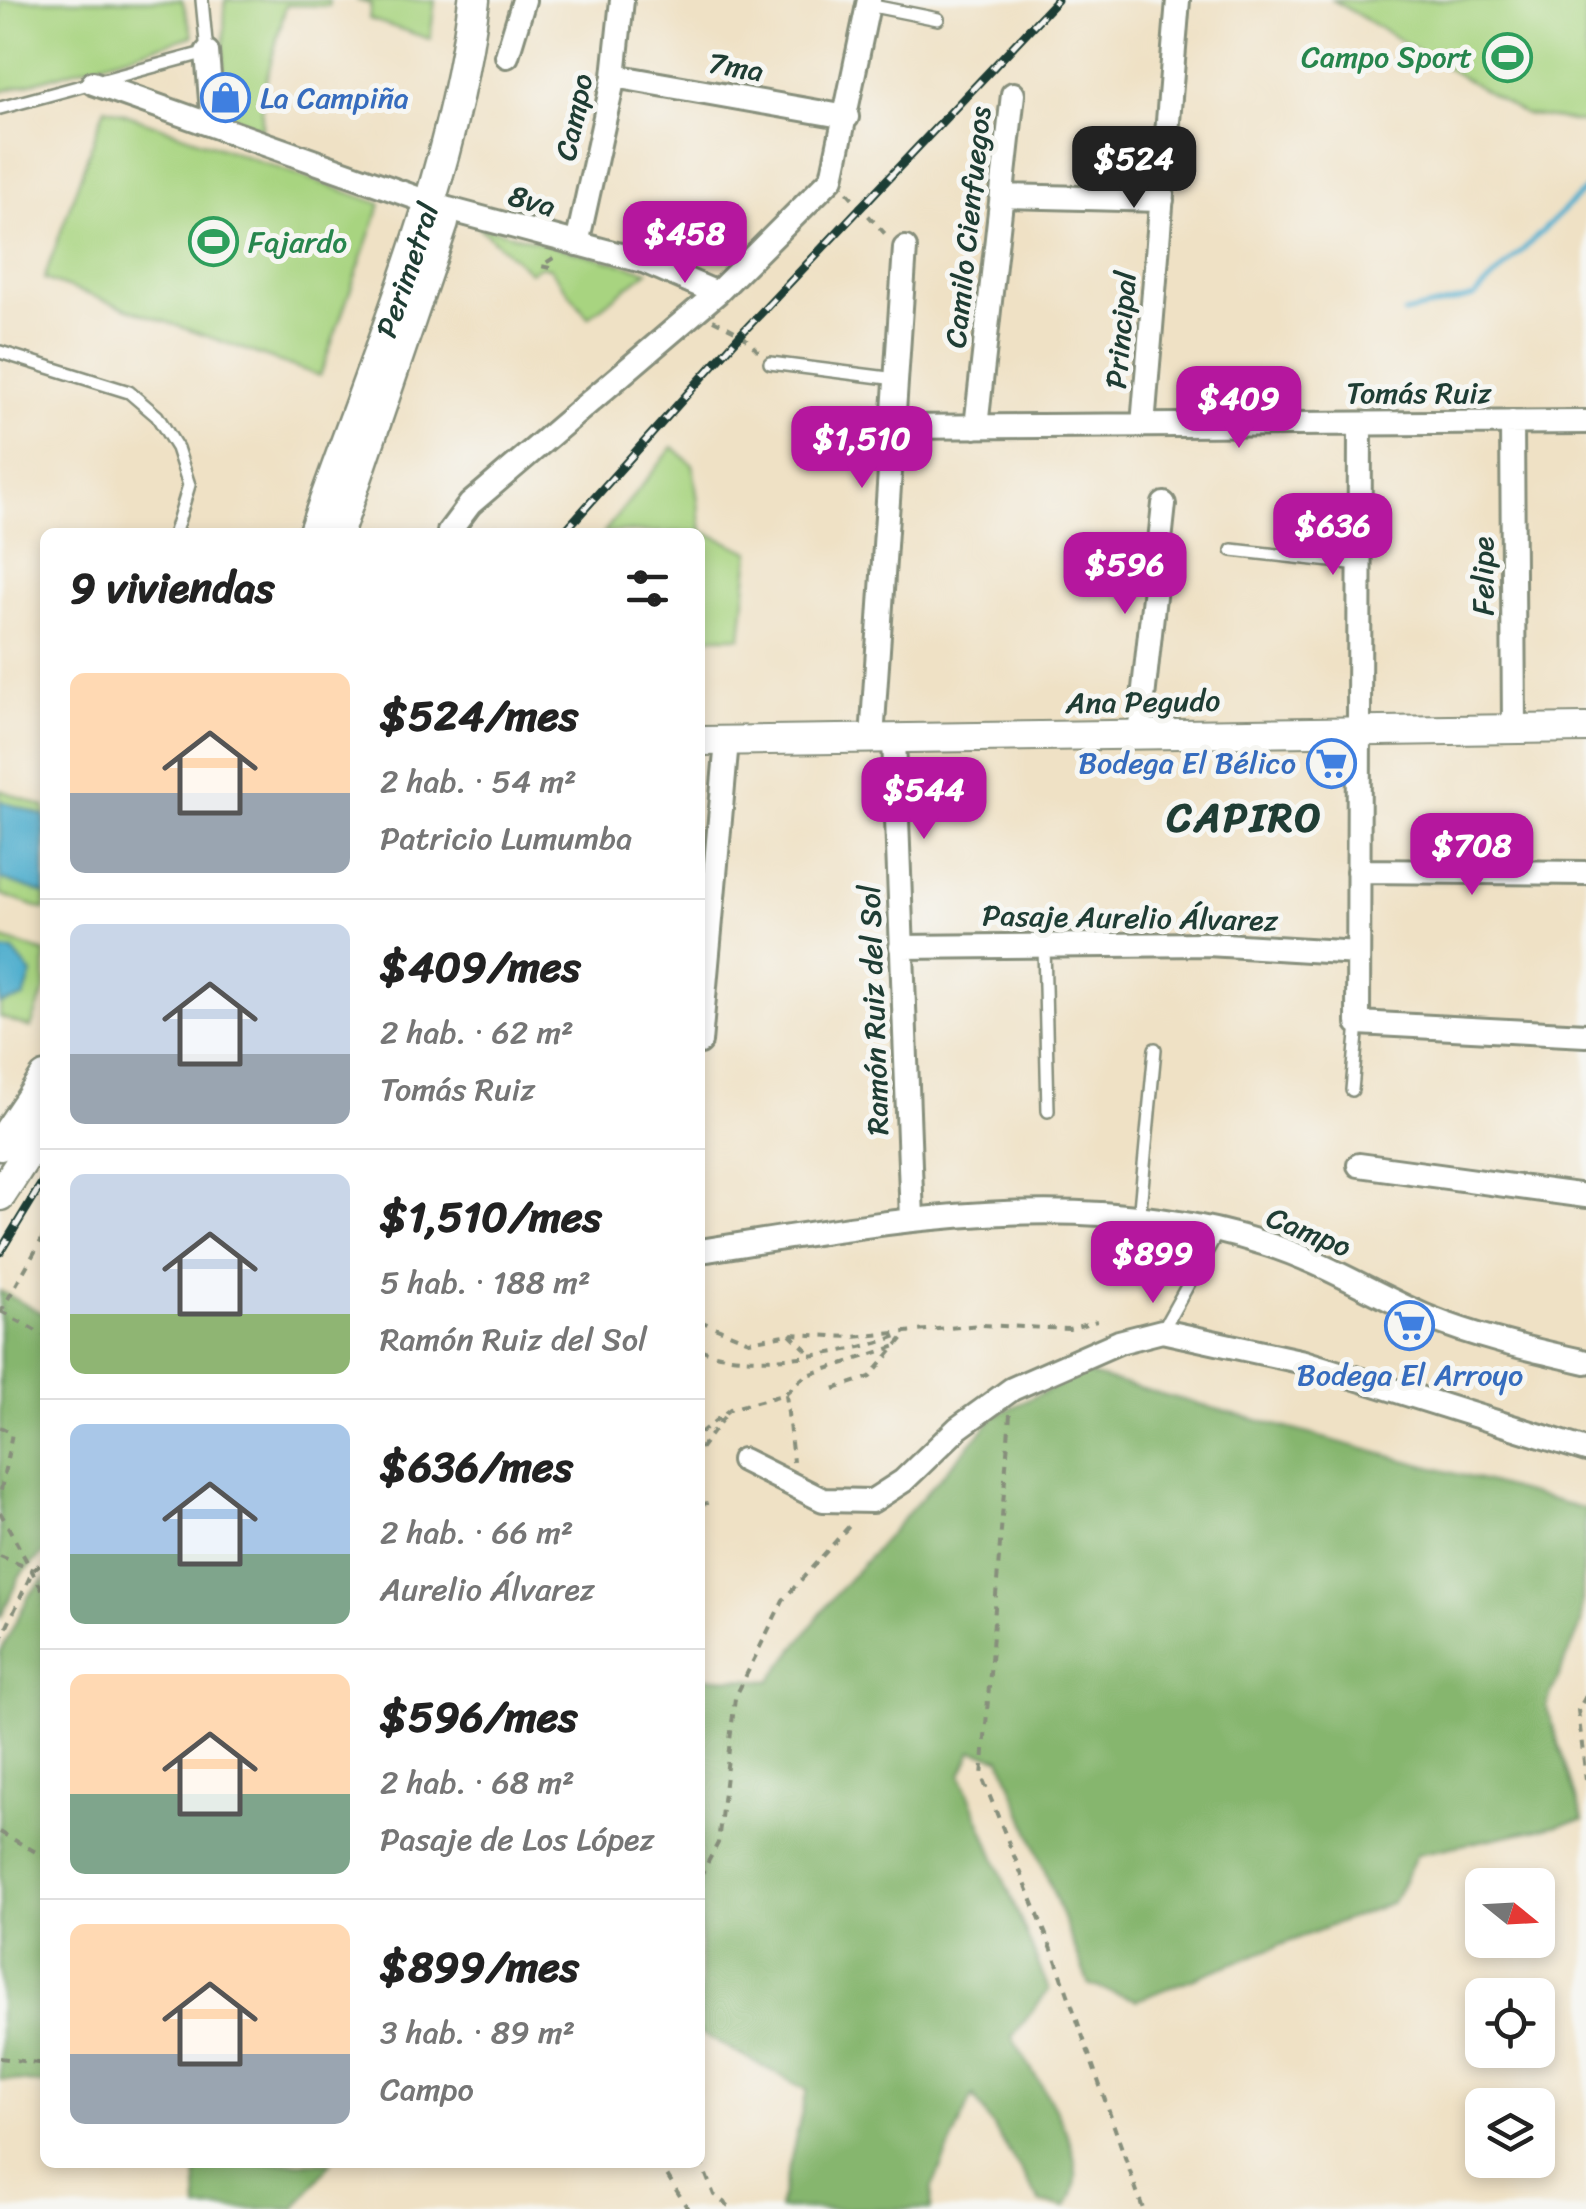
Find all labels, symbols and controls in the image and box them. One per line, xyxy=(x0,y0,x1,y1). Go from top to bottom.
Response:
place label: Campo Sport xyxy=(1301,30,1472,84)
sports icon: Campo Sport xyxy=(1481,31,1533,83)
street label: 7ma xyxy=(704,36,768,98)
street label: Campo xyxy=(538,68,610,166)
place label: La Campiña xyxy=(260,71,409,125)
shop icon: La Campiña xyxy=(199,72,251,124)
street label: Camilo Cienfuegos xyxy=(928,103,1008,350)
pin: $524 xyxy=(1075,126,1193,211)
text: $524 xyxy=(1094,130,1174,187)
street label: 8va xyxy=(502,169,562,233)
street label: Perimetral xyxy=(360,195,456,345)
pin: $458 xyxy=(626,201,744,286)
text: $458 xyxy=(645,205,725,262)
place label: Fajardo xyxy=(248,215,347,269)
sports icon: Fajardo xyxy=(187,216,239,268)
street label: Principal xyxy=(1089,268,1153,391)
pin: $409 xyxy=(1180,366,1298,451)
street label: Tomás Ruiz xyxy=(1346,366,1493,420)
text: $409 xyxy=(1198,370,1280,427)
pin: $1,510 xyxy=(781,406,943,491)
text: $1,510 xyxy=(813,410,911,467)
pin: $636 xyxy=(1274,493,1392,578)
text: $636 xyxy=(1295,497,1371,554)
pin: $596 xyxy=(1066,532,1184,617)
text: $596 xyxy=(1086,536,1164,593)
street label: Felipe xyxy=(1456,537,1510,615)
text: 9 viviendas xyxy=(70,551,275,625)
icon: filters xyxy=(620,561,675,616)
street label: Ana Pegudo xyxy=(1064,674,1221,730)
text: $524/mes xyxy=(380,679,578,753)
icon: home xyxy=(150,713,270,833)
place label: Bodega El Bélico xyxy=(1078,736,1296,790)
supermarket icon: Bodega El Bélico xyxy=(1305,737,1357,789)
text: 2 hab. · 54 m² xyxy=(380,753,577,810)
pin: $544 xyxy=(865,757,983,842)
text: $544 xyxy=(883,761,965,818)
district label: CAPIRO xyxy=(1166,782,1323,853)
text: Patricio Lumumba xyxy=(380,810,632,867)
pin: $708 xyxy=(1413,813,1531,898)
text: $708 xyxy=(1432,817,1512,874)
street label: Ramón Ruiz del Sol xyxy=(843,884,905,1136)
street label: Pasaje Aurelio Álvarez xyxy=(982,888,1279,948)
text: $409/mes xyxy=(380,930,581,1004)
icon: home xyxy=(150,964,270,1084)
text: 2 hab. · 62 m² xyxy=(380,1004,574,1061)
text: Tomás Ruiz xyxy=(380,1061,535,1118)
text: $1,510/mes xyxy=(380,1180,602,1254)
street label: Campo xyxy=(1258,1191,1360,1273)
icon: home xyxy=(150,1214,270,1334)
pin: $899 xyxy=(1094,1221,1212,1306)
text: $899 xyxy=(1113,1225,1193,1282)
text: 5 hab. · 188 m² xyxy=(380,1254,590,1311)
supermarket icon: Bodega El Arroyo xyxy=(1384,1300,1436,1352)
text: Ramón Ruiz del Sol xyxy=(380,1311,647,1368)
place label: Bodega El Arroyo xyxy=(1297,1348,1523,1402)
text: $636/mes xyxy=(380,1430,573,1504)
icon: home xyxy=(150,1464,270,1584)
text: 2 hab. · 66 m² xyxy=(380,1504,573,1561)
text: Aurelio Álvarez xyxy=(380,1561,595,1618)
text: $596/mes xyxy=(380,1680,578,1754)
icon: home xyxy=(150,1714,270,1834)
text: 2 hab. · 68 m² xyxy=(380,1754,575,1811)
text: Pasaje de Los López xyxy=(380,1811,655,1868)
north arrow xyxy=(1465,1868,1555,1958)
map controls xyxy=(1465,1868,1555,2178)
text: $899/mes xyxy=(380,1930,579,2004)
icon: home xyxy=(150,1964,270,2084)
button: locate xyxy=(1465,1978,1555,2068)
text: 3 hab. · 89 m² xyxy=(380,2004,575,2061)
text: Campo xyxy=(380,2061,474,2118)
button: layers xyxy=(1465,2088,1555,2178)

